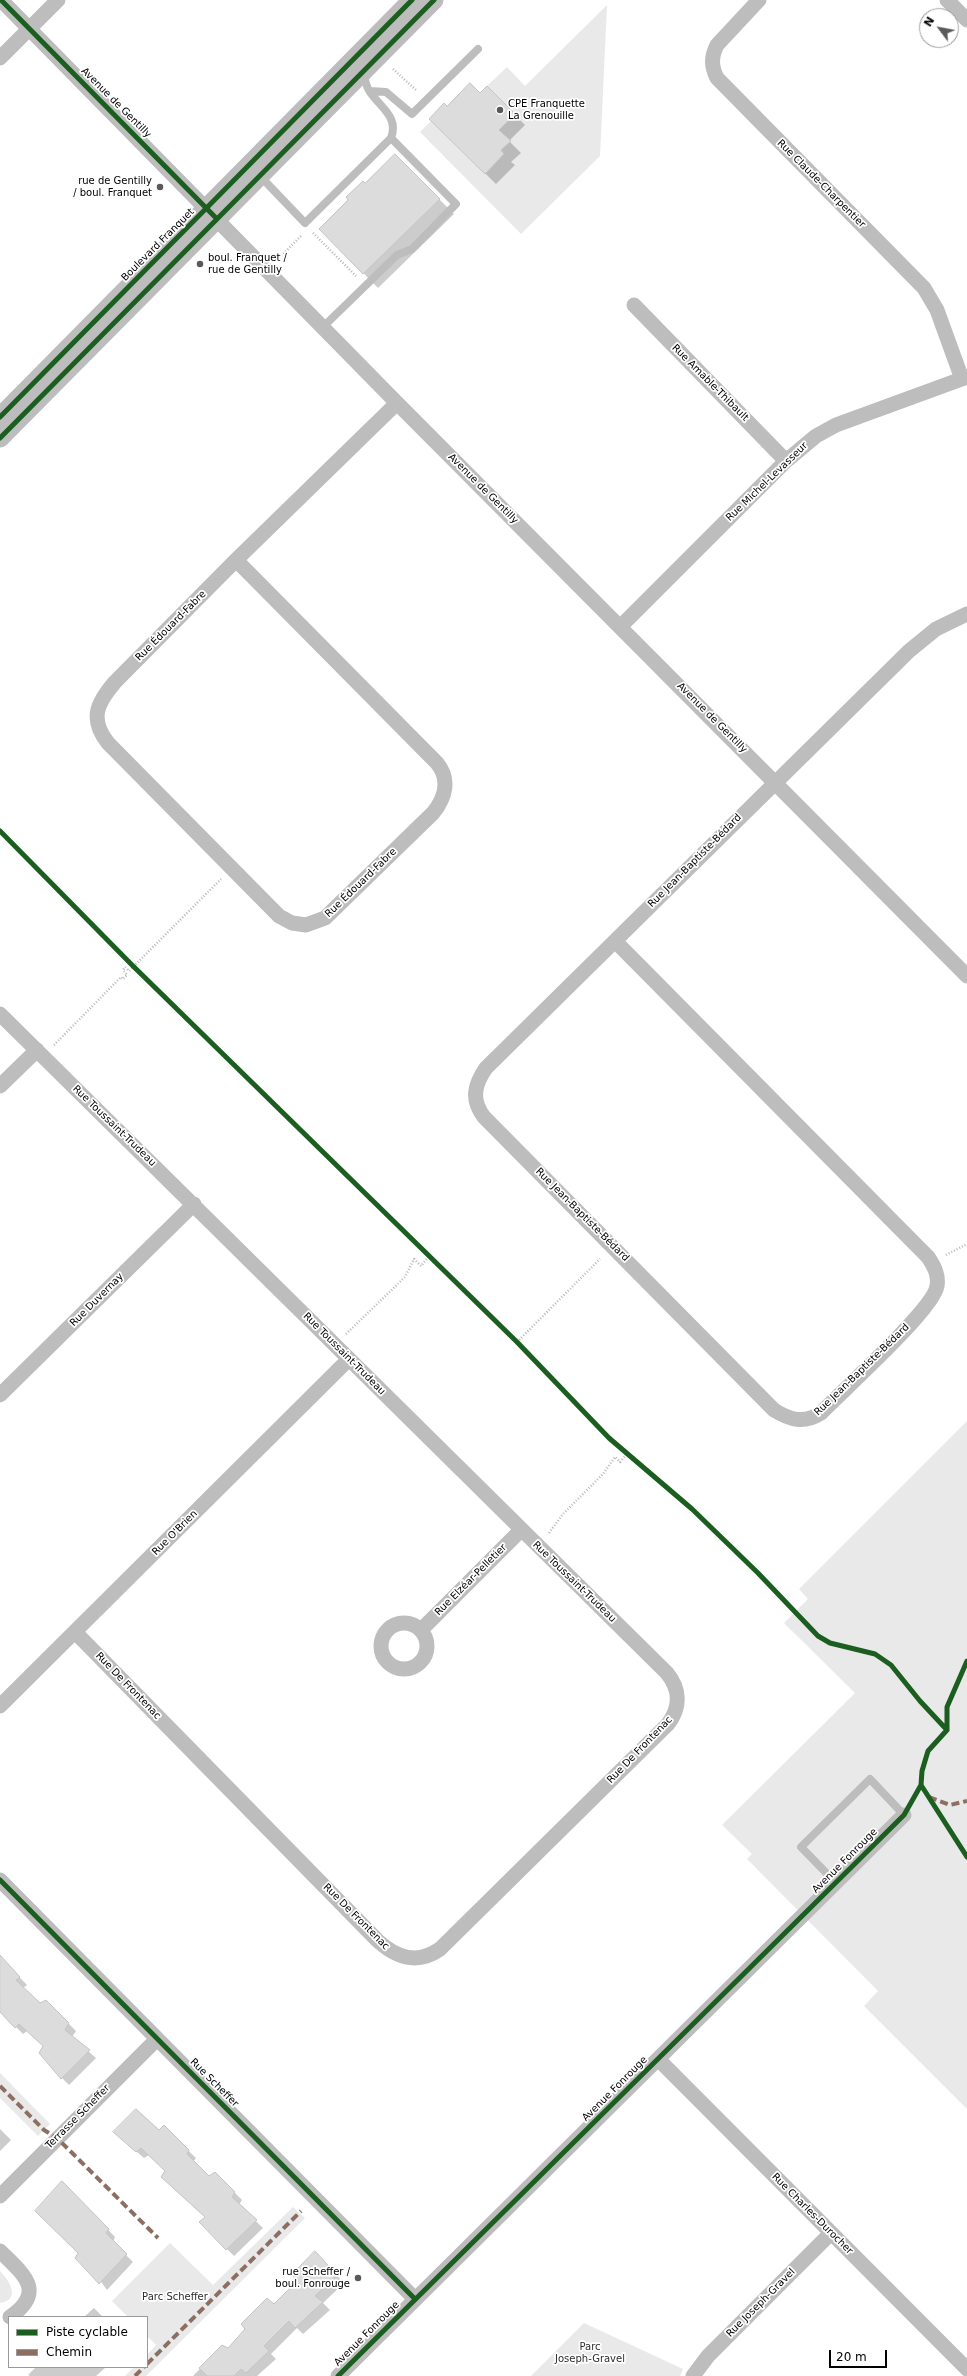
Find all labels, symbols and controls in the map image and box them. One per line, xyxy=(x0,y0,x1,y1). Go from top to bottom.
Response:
north arrow xyxy=(919,8,959,48)
text: N xyxy=(921,15,937,29)
street label: Avenue de Gentilly xyxy=(78,65,154,141)
place label: CPE Franquette La Grenouille xyxy=(508,98,585,122)
marker: CPE Franquette La Grenouille xyxy=(495,105,505,115)
street label: Rue Claude-Charpentier xyxy=(774,137,868,231)
place label: rue de Gentilly / boul. Franquet xyxy=(73,175,152,198)
marker: rue de Gentilly / boul. Franquet xyxy=(155,182,165,192)
street label: Boulevard Franquet xyxy=(119,206,197,284)
place label: boul. Franquet / rue de Gentilly xyxy=(208,252,287,276)
marker: boul. Franquet / rue de Gentilly xyxy=(195,259,205,269)
street label: Rue Amable-Thibault xyxy=(669,342,751,424)
street label: Rue Michel-Levasseur xyxy=(724,440,810,524)
street label: Avenue de Gentilly xyxy=(445,451,521,527)
street label: Rue Édouard-Fabre xyxy=(133,588,209,664)
street label: Avenue de Gentilly xyxy=(674,680,750,756)
street label: Rue Jean-Baptiste-Bédard xyxy=(646,812,744,910)
street label: Rue Édouard-Fabre xyxy=(323,846,399,920)
street label: Rue Toussaint-Trudeau xyxy=(70,1083,158,1169)
street label: Rue Jean-Baptiste-Bédard xyxy=(533,1166,631,1264)
street label: Rue Duvernay xyxy=(68,1271,126,1329)
street label: Rue Toussaint-Trudeau xyxy=(300,1310,388,1398)
street label: Rue Jean-Baptiste-Bédard xyxy=(812,1321,912,1419)
street label: Rue O'Brien xyxy=(150,1508,200,1558)
street label: Rue Toussaint-Trudeau xyxy=(530,1539,618,1625)
street label: Rue Elzéar-Pelletier xyxy=(433,1542,509,1618)
street label: Rue De Frontenac xyxy=(93,1650,163,1722)
street label: Rue De Frontenac xyxy=(605,1714,675,1786)
street label: Avenue Fonrouge xyxy=(810,1826,880,1896)
street label: Rue De Frontenac xyxy=(320,1881,392,1953)
street label: Avenue Fonrouge xyxy=(580,2054,650,2124)
street label: Rue Scheffer xyxy=(187,2056,241,2110)
street label: Terrasse Scheffer xyxy=(43,2082,113,2152)
street label: Rue Charles-Durocher xyxy=(769,2171,855,2257)
place label: rue Scheffer / boul. Fonrouge xyxy=(275,2266,350,2290)
street label: Rue Joseph-Gravel xyxy=(724,2266,798,2340)
marker: rue Scheffer / boul. Fonrouge xyxy=(353,2273,363,2283)
park label: Parc Scheffer xyxy=(142,2291,208,2303)
street label: Avenue Fonrouge xyxy=(332,2299,402,2369)
legend xyxy=(8,2316,148,2368)
text: Piste cyclable xyxy=(46,2325,128,2339)
park label: Parc Joseph-Gravel xyxy=(555,2341,625,2364)
scale bar xyxy=(831,2342,889,2368)
text: Chemin xyxy=(46,2345,92,2359)
text: 20 m xyxy=(836,2350,867,2364)

